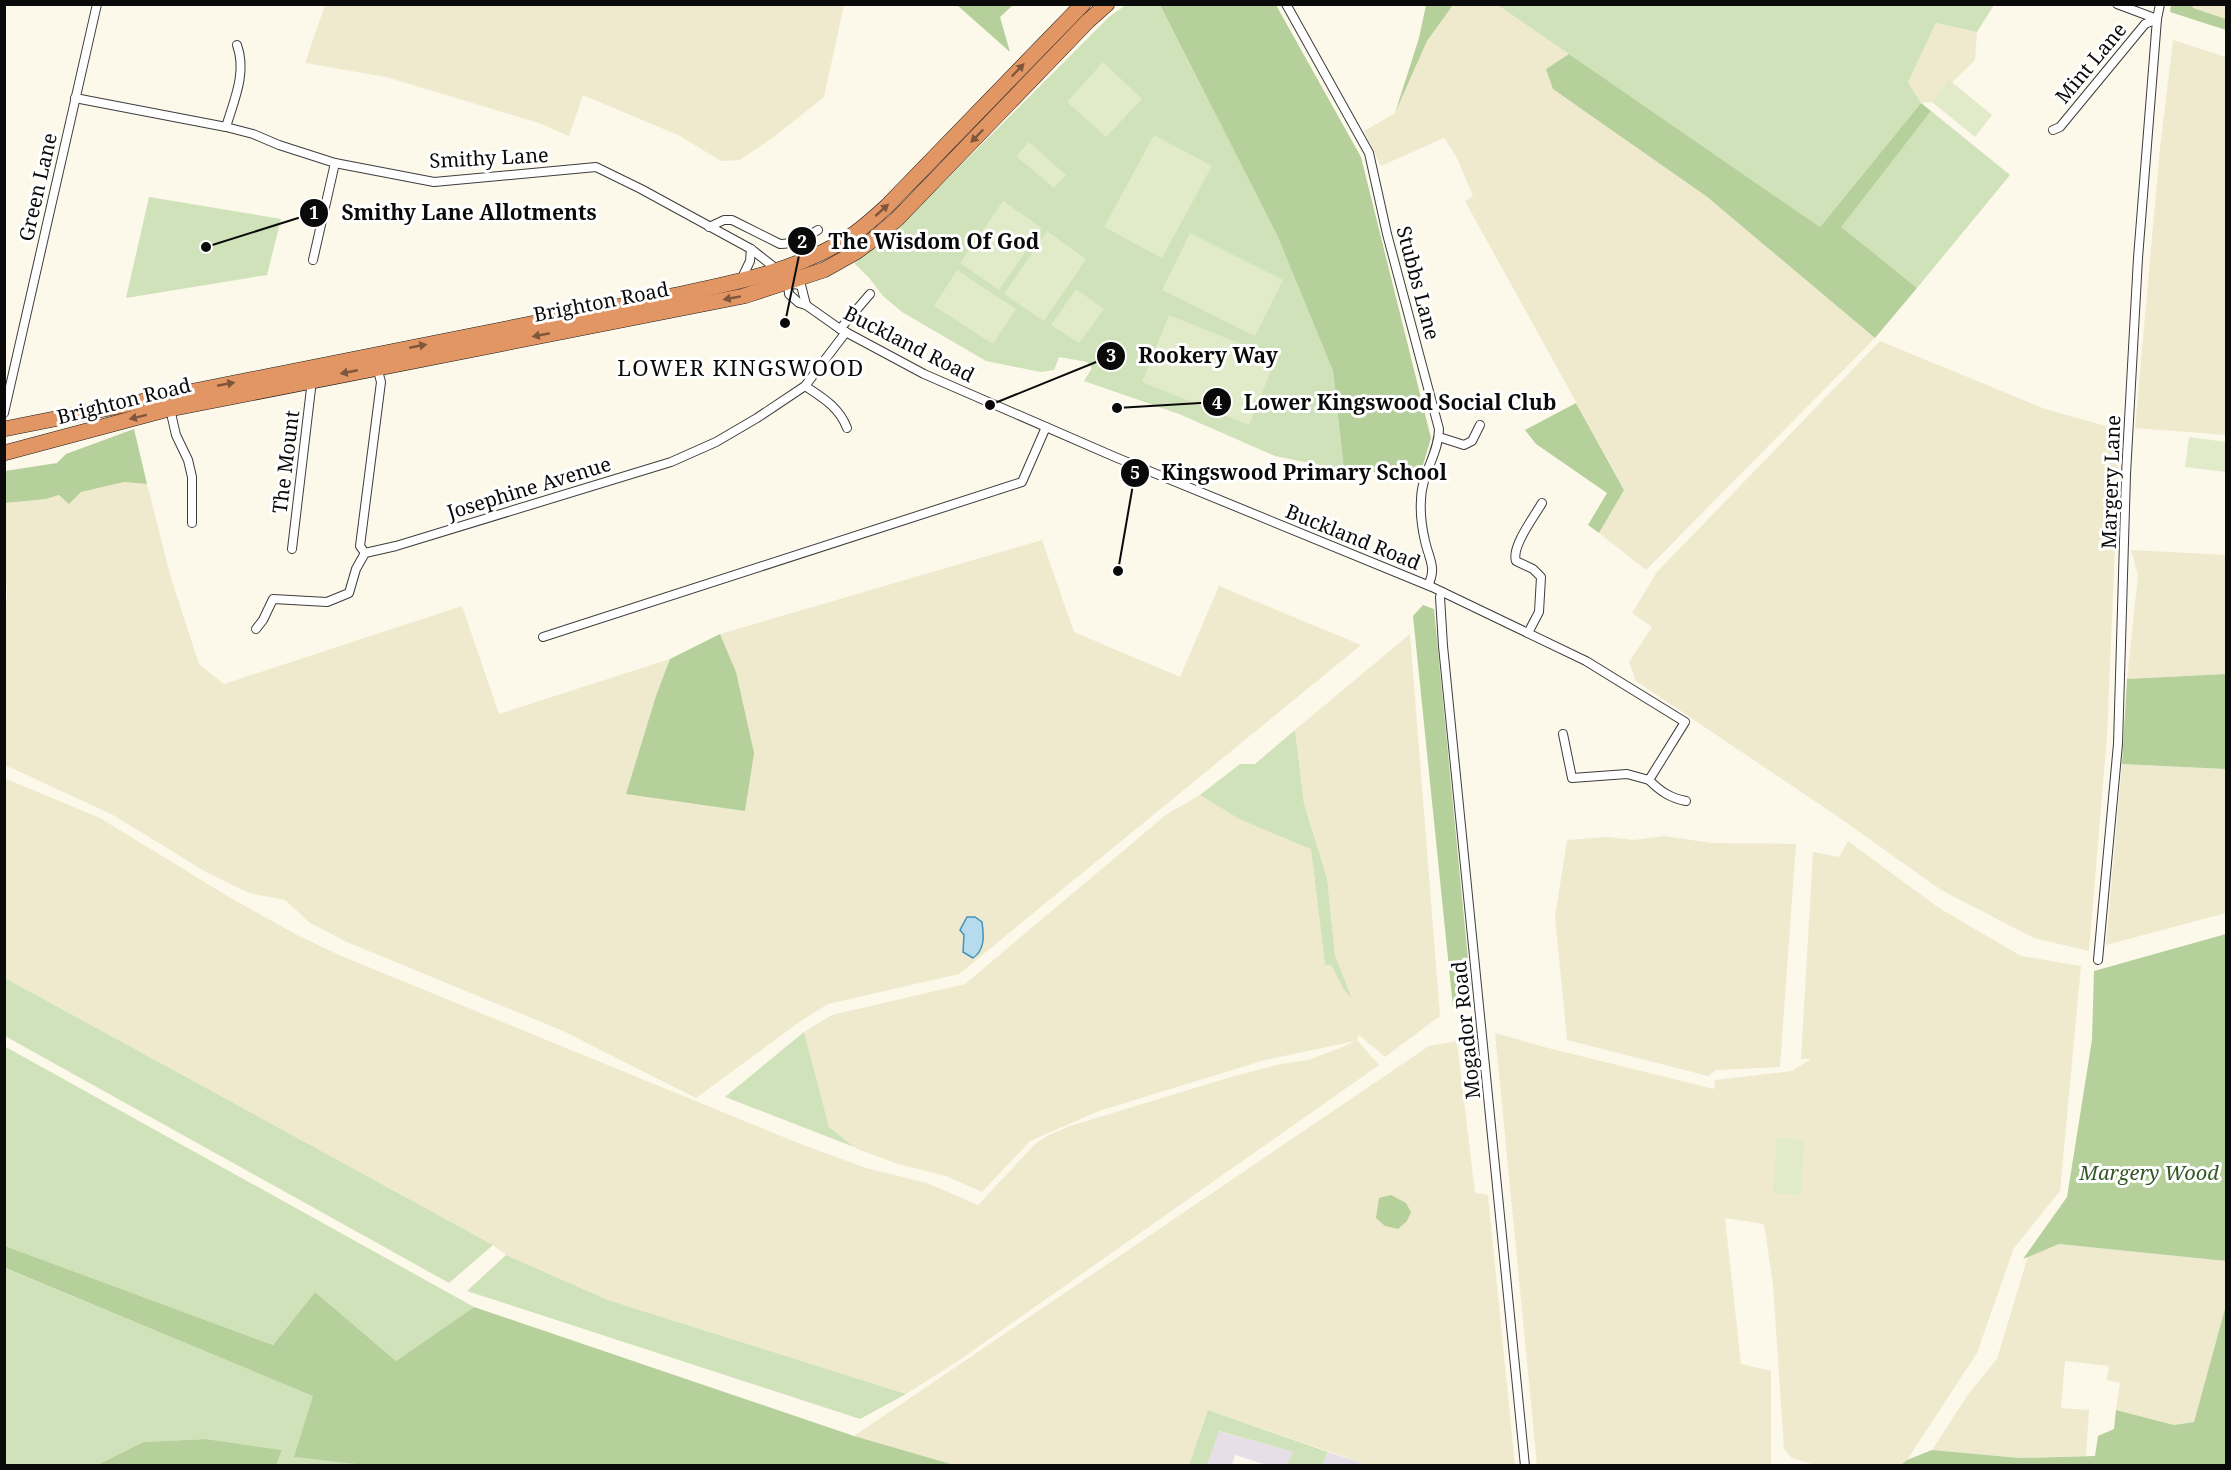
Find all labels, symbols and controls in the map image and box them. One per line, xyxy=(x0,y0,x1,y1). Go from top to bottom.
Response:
street label: Mint Lane xyxy=(2049,17,2132,109)
one-way arrow xyxy=(1011,63,1025,78)
one-way arrow xyxy=(971,128,985,142)
street label: Green Lane xyxy=(12,130,63,244)
street label: Smithy Lane xyxy=(429,141,549,174)
callout: Smithy Lane Allotments xyxy=(299,193,609,232)
text: Smithy Lane Allotments xyxy=(341,198,597,226)
text: 1 xyxy=(309,200,319,224)
one-way arrow xyxy=(875,203,890,217)
callout: The Wisdom Of God xyxy=(787,222,1052,261)
street label: Stubbs Lane xyxy=(1390,223,1447,343)
text: The Wisdom Of God xyxy=(828,227,1040,255)
text: 2 xyxy=(797,229,807,253)
street label: Brighton Road xyxy=(531,275,671,328)
one-way arrow xyxy=(722,294,741,303)
street label: Buckland Road xyxy=(839,299,979,388)
one-way arrow xyxy=(531,331,550,340)
callout: Rookery Way xyxy=(1096,336,1290,375)
one-way arrow xyxy=(408,341,427,350)
text: Rookery Way xyxy=(1138,341,1279,369)
text: 3 xyxy=(1106,343,1116,367)
district label: LOWER KINGSWOOD xyxy=(617,352,865,382)
one-way arrow xyxy=(339,368,358,377)
street label: Brighton Road xyxy=(54,371,194,430)
one-way arrow xyxy=(217,379,236,388)
callout: Lower Kingswood Social Club xyxy=(1202,383,1569,422)
text: Lower Kingswood Social Club xyxy=(1244,388,1556,416)
text: 4 xyxy=(1212,390,1222,414)
street label: The Mount xyxy=(266,409,305,515)
one-way arrow xyxy=(129,413,147,422)
street label: Margery Lane xyxy=(2095,414,2126,549)
street label: Josephine Avenue xyxy=(443,450,614,526)
callout: Kingswood Primary School xyxy=(1120,453,1459,492)
text: Kingswood Primary School xyxy=(1161,458,1447,486)
text: 5 xyxy=(1130,460,1140,484)
street label: Buckland Road xyxy=(1282,497,1425,576)
street label: Mogador Road xyxy=(1445,960,1486,1101)
park label: Margery Wood xyxy=(2078,1159,2219,1186)

